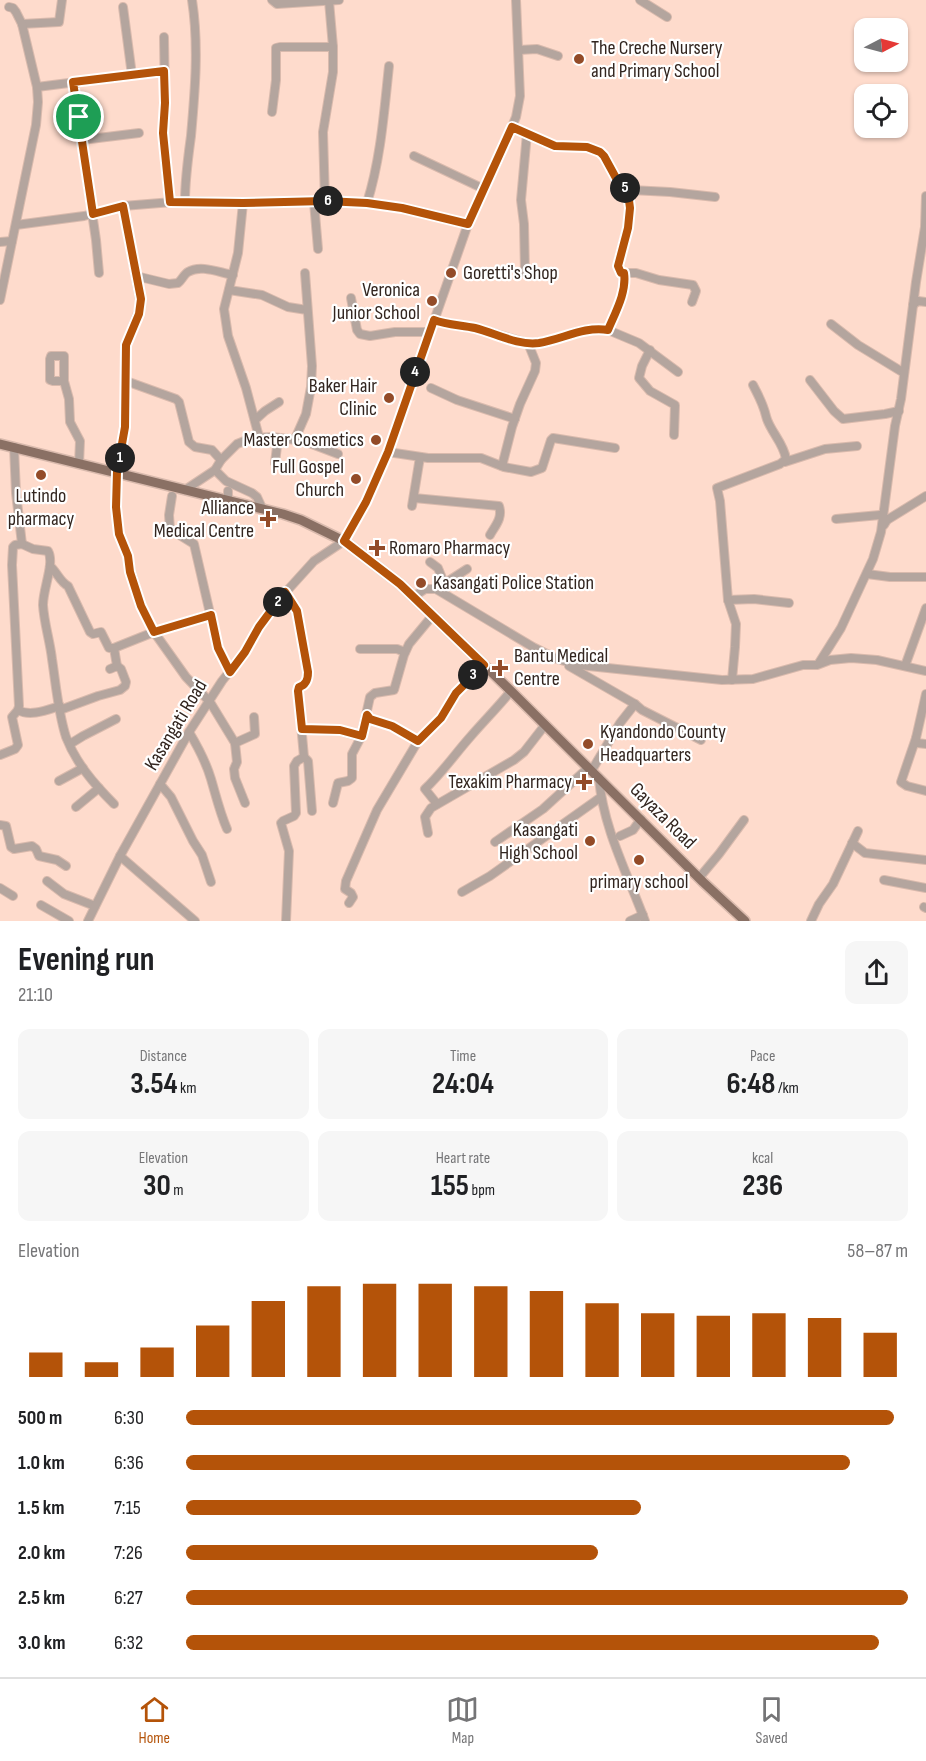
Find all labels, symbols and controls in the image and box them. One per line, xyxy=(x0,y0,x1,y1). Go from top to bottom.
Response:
north arrow xyxy=(854,18,908,72)
map controls xyxy=(854,18,908,138)
place label: The Creche Nursery and Primary School xyxy=(591,36,723,83)
marker: The Creche Nursery and Primary School xyxy=(572,52,586,66)
button: locate xyxy=(854,84,908,138)
pin xyxy=(53,91,104,142)
icon: arrive xyxy=(62,100,95,133)
pin: 5 xyxy=(610,173,640,203)
text: 5 xyxy=(621,178,629,197)
pin: 6 xyxy=(313,186,343,216)
text: 6 xyxy=(324,191,332,210)
place label: Goretti's Shop xyxy=(463,261,558,285)
marker: Goretti's Shop xyxy=(444,266,458,280)
place label: Veronica Junior School xyxy=(332,278,420,325)
marker: Veronica Junior School xyxy=(425,294,439,308)
pin: 4 xyxy=(400,357,430,387)
text: 4 xyxy=(411,362,419,381)
place label: Baker Hair Clinic xyxy=(309,374,377,421)
marker: Baker Hair Clinic xyxy=(382,391,396,405)
place label: Master Cosmetics xyxy=(244,428,364,452)
marker: Master Cosmetics xyxy=(369,433,383,447)
pin: 1 xyxy=(105,443,135,473)
text: 1 xyxy=(117,448,123,467)
place label: Full Gospel Church xyxy=(272,455,344,502)
marker: Lutindo pharmacy xyxy=(34,468,48,482)
marker: Full Gospel Church xyxy=(349,472,363,486)
place label: Lutindo pharmacy xyxy=(8,484,74,531)
place label: Alliance Medical Centre xyxy=(154,496,254,543)
marker: Alliance Medical Centre xyxy=(259,510,277,528)
place label: Romaro Pharmacy xyxy=(389,536,511,560)
marker: Romaro Pharmacy xyxy=(370,541,384,555)
place label: Kasangati Police Station xyxy=(433,571,594,595)
marker: Kasangati Police Station xyxy=(414,576,428,590)
pin: 2 xyxy=(263,587,293,617)
text: 2 xyxy=(274,592,282,611)
place label: Bantu Medical Centre xyxy=(514,644,608,691)
marker: Bantu Medical Centre xyxy=(491,659,509,677)
pin: 3 xyxy=(458,660,488,690)
text: 3 xyxy=(469,665,477,684)
street label: Kasangati Road xyxy=(140,675,212,775)
place label: Kyandondo County Headquarters xyxy=(600,720,726,767)
marker: Kyandondo County Headquarters xyxy=(581,737,595,751)
place label: Texakim Pharmacy xyxy=(448,770,572,794)
marker: Texakim Pharmacy xyxy=(577,775,591,789)
street label: Gayaza Road xyxy=(625,778,701,854)
place label: Kasangati High School xyxy=(499,818,578,865)
marker: Kasangati High School xyxy=(583,834,597,848)
marker: primary school xyxy=(632,853,646,867)
place label: primary school xyxy=(589,870,689,894)
text: Evening run xyxy=(18,940,154,980)
button: share xyxy=(845,941,908,1004)
text: 21:10 xyxy=(18,983,53,1007)
text: Distance xyxy=(140,1047,187,1066)
text: Time xyxy=(450,1047,476,1066)
text: Pace xyxy=(750,1047,775,1066)
text: 3.54 xyxy=(130,1066,178,1102)
text: 24:04 xyxy=(432,1066,494,1102)
text: 6:48 xyxy=(726,1066,775,1102)
text: km xyxy=(178,1079,197,1098)
text: /km xyxy=(775,1079,799,1098)
text: Elevation xyxy=(139,1149,188,1168)
text: Heart rate xyxy=(436,1149,490,1168)
text: kcal xyxy=(752,1149,773,1168)
text: 30 xyxy=(143,1168,171,1204)
text: 155 xyxy=(431,1168,469,1204)
text: 236 xyxy=(742,1168,783,1204)
text: m xyxy=(171,1181,184,1200)
text: bpm xyxy=(469,1181,495,1200)
text: Elevation xyxy=(18,1239,80,1263)
text: 58–87 m xyxy=(847,1239,908,1263)
text: 500 m xyxy=(18,1406,62,1430)
text: 6:30 xyxy=(114,1406,144,1430)
text: 1.0 km xyxy=(18,1451,65,1475)
text: 6:36 xyxy=(114,1451,144,1475)
text: 1.5 km xyxy=(18,1496,64,1520)
text: 7:15 xyxy=(114,1496,141,1520)
text: 2.0 km xyxy=(18,1541,65,1565)
text: 7:26 xyxy=(114,1541,143,1565)
text: 2.5 km xyxy=(18,1586,65,1610)
text: 6:27 xyxy=(114,1586,143,1610)
text: 3.0 km xyxy=(18,1631,65,1655)
text: 6:32 xyxy=(114,1631,143,1655)
tab: Home xyxy=(138,1693,171,1748)
tab: Map xyxy=(446,1693,479,1748)
tab: Saved xyxy=(755,1693,788,1748)

